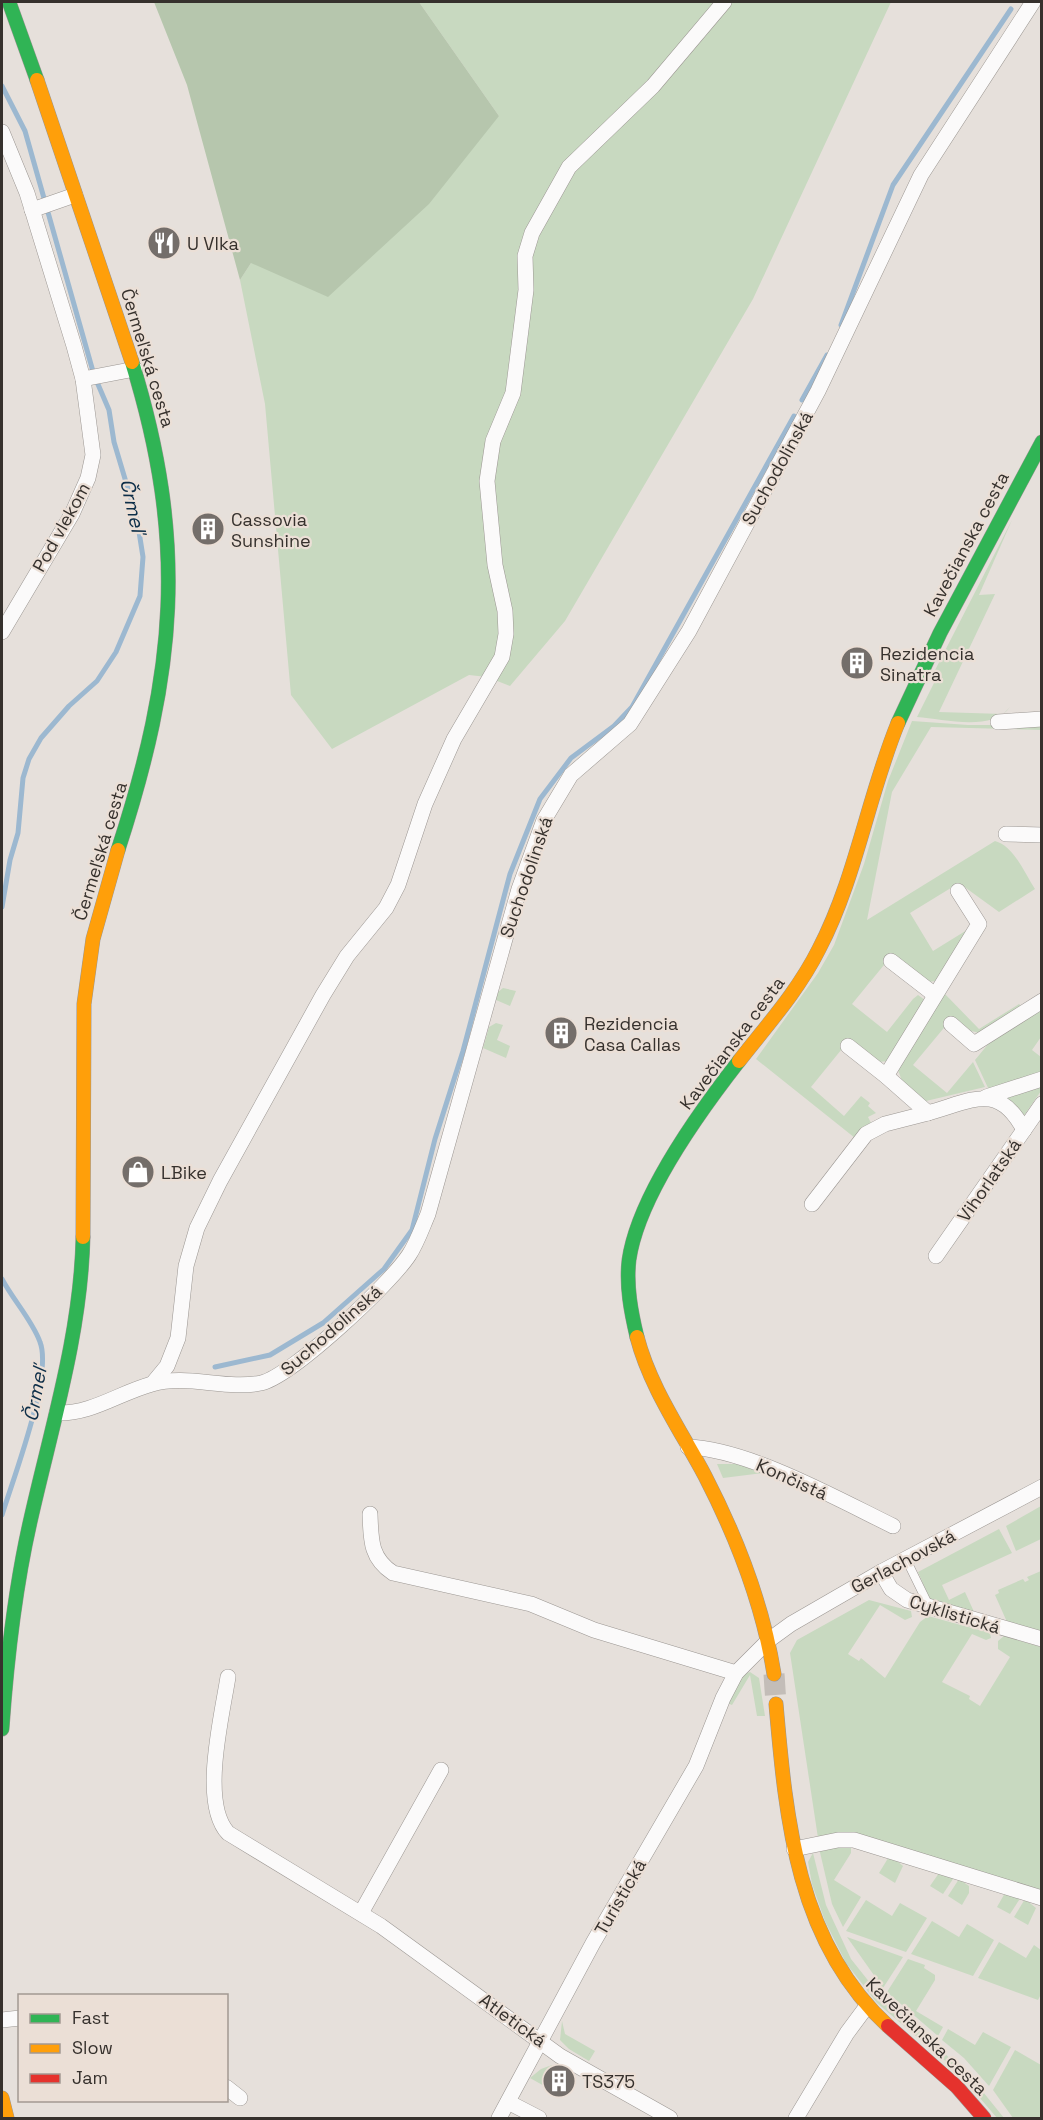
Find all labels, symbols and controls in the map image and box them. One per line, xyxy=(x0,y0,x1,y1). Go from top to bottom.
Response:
restaurant icon: U Vlka xyxy=(146,225,182,261)
place label: U Vlka xyxy=(187,232,239,255)
street label: Čermeľská cesta xyxy=(116,286,180,430)
street label: Suchodolinská xyxy=(736,407,818,529)
street label: Kavečianska cesta xyxy=(918,468,1014,620)
water label: Črmeľ xyxy=(114,476,153,540)
street label: Pod vlekom xyxy=(27,478,95,576)
place label: Cassovia Sunshine xyxy=(231,508,311,552)
building icon: Cassovia Sunshine xyxy=(190,511,226,547)
place label: Rezidencia Sinatra xyxy=(880,642,974,686)
building icon: Rezidencia Sinatra xyxy=(839,645,875,681)
street label: Čermeľská cesta xyxy=(68,779,132,923)
street label: Suchodolinská xyxy=(494,813,558,941)
street label: Kavečianska cesta xyxy=(674,972,790,1114)
place label: Rezidencia Casa Callas xyxy=(584,1012,681,1056)
building icon: Rezidencia Casa Callas xyxy=(543,1015,579,1051)
street label: Vihorlatská xyxy=(952,1134,1026,1226)
shop icon: LBike xyxy=(120,1154,156,1190)
place label: LBike xyxy=(161,1161,207,1184)
street label: Suchodolinská xyxy=(276,1280,386,1380)
water label: Črmeľ xyxy=(17,1361,53,1424)
street label: Končistá xyxy=(753,1453,831,1505)
street label: Gerlachovská xyxy=(847,1524,959,1598)
street label: Cyklistická xyxy=(907,1589,1003,1639)
street label: Turistická xyxy=(589,1855,651,1939)
street label: Kavečianska cesta xyxy=(861,1972,993,2100)
street label: Atletická xyxy=(475,1988,551,2052)
legend xyxy=(18,1994,228,2102)
text: Fast xyxy=(72,2006,109,2029)
text: Slow xyxy=(72,2036,113,2059)
building icon: TS375 xyxy=(541,2063,577,2099)
text: Jam xyxy=(72,2066,108,2089)
place label: TS375 xyxy=(582,2070,635,2093)

